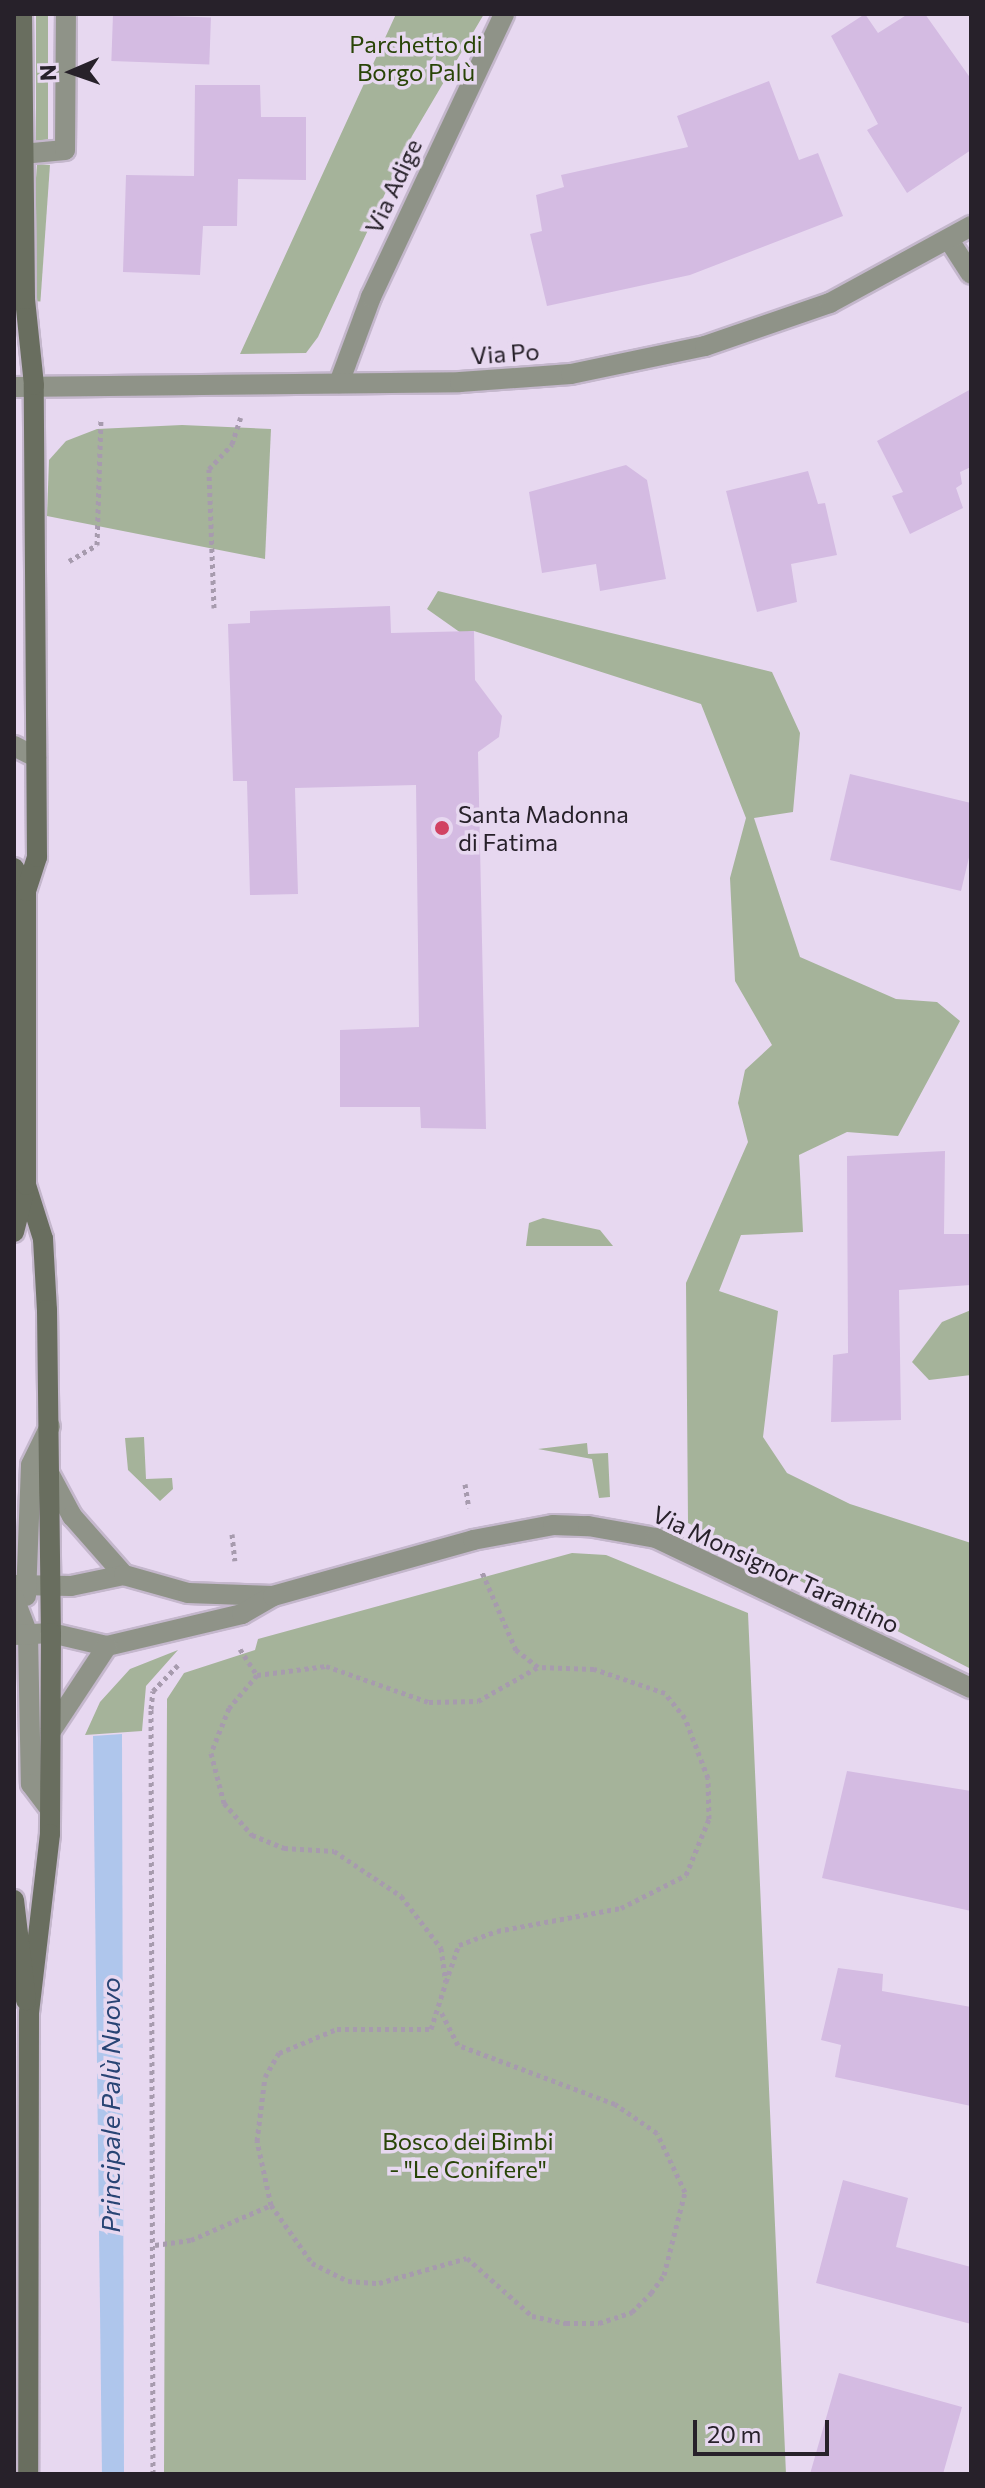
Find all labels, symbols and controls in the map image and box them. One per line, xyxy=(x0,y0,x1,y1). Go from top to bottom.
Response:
park label: Parchetto di Borgo Palù xyxy=(349,30,483,86)
north arrow xyxy=(32,32,112,112)
text: N xyxy=(34,64,61,82)
street label: Via Adige xyxy=(359,134,427,238)
street label: Via Po xyxy=(470,336,540,370)
place label: Santa Madonna di Fatima xyxy=(458,800,629,856)
marker: Santa Madonna di Fatima xyxy=(433,819,451,837)
street label: Via Monsignor Tarantino xyxy=(648,1499,904,1639)
water label: Principale Palù Nuovo xyxy=(94,1977,126,2233)
park label: Bosco dei Bimbi - "Le Conifere" xyxy=(382,2127,554,2183)
scale bar xyxy=(697,2404,833,2454)
text: 20 m xyxy=(707,2419,761,2448)

